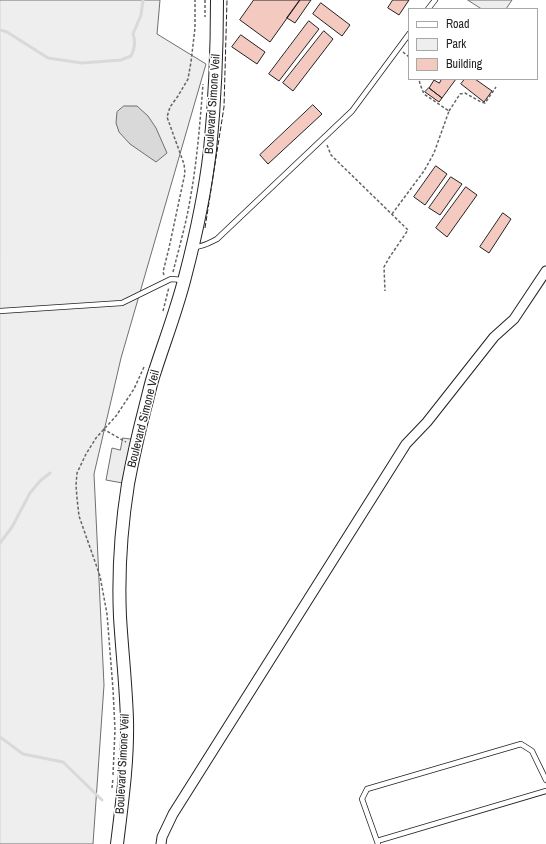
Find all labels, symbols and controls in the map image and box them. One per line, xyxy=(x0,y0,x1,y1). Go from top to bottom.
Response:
legend xyxy=(408,8,538,80)
text: Road xyxy=(446,16,470,32)
text: Park xyxy=(446,36,466,52)
street label: Boulevard Simone Veil xyxy=(202,54,224,154)
text: Building xyxy=(446,56,482,72)
street label: Boulevard Simone Veil xyxy=(125,369,163,469)
street label: Boulevard Simone Veil xyxy=(113,714,133,814)

